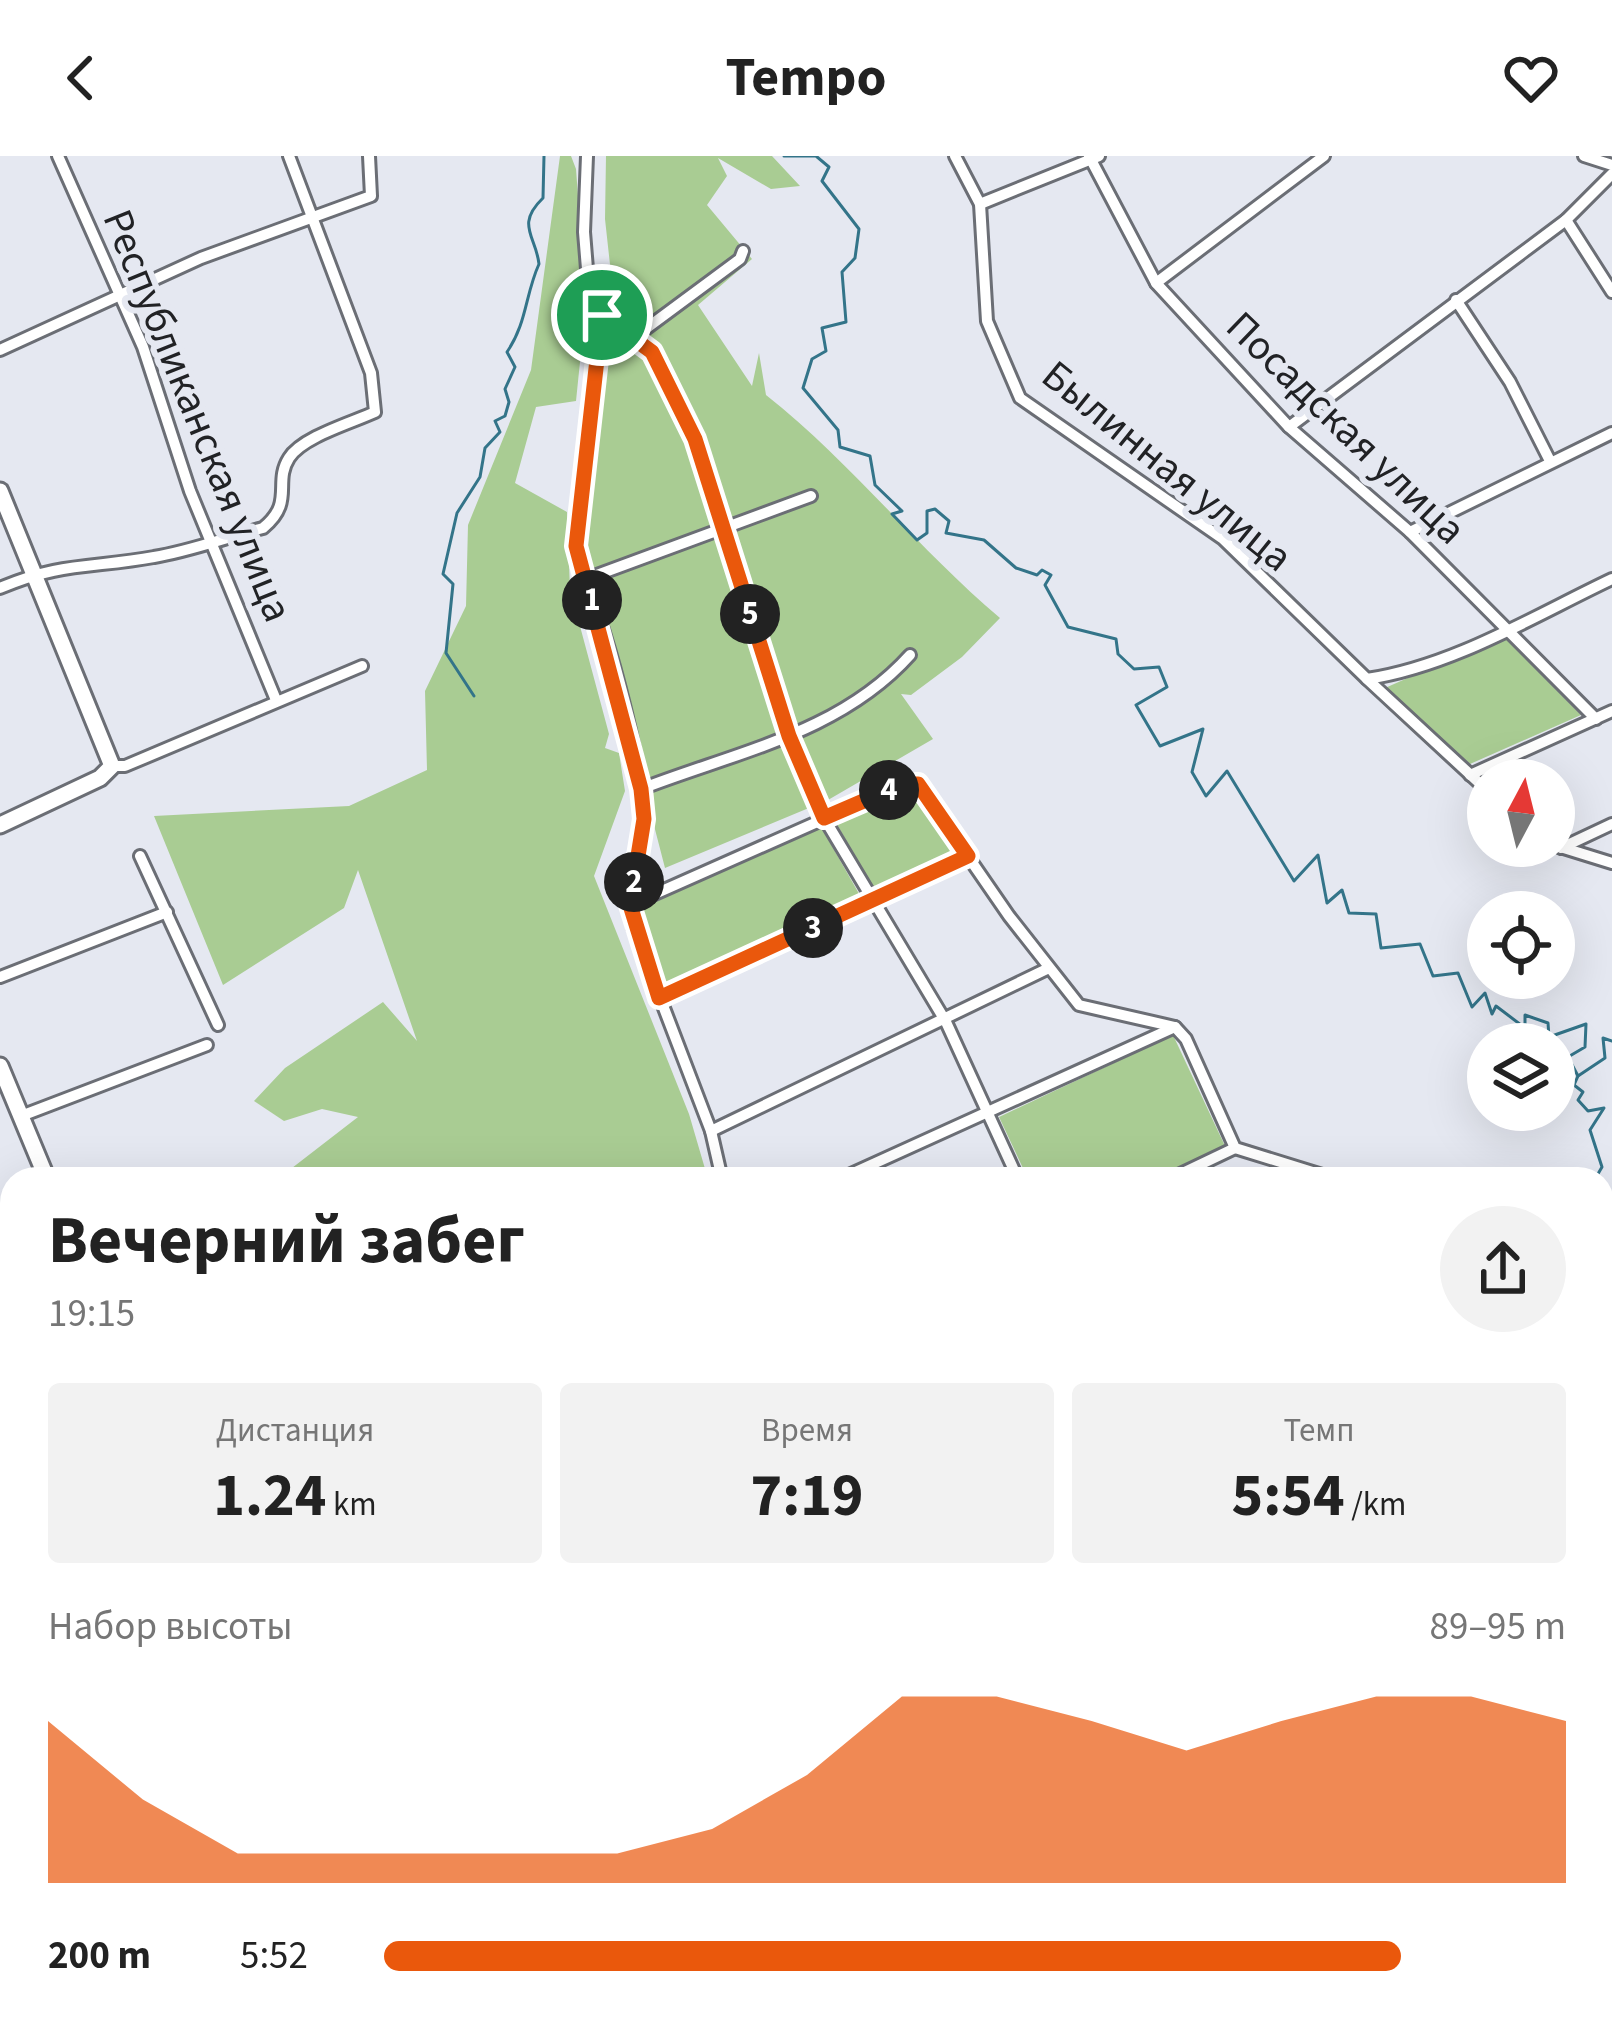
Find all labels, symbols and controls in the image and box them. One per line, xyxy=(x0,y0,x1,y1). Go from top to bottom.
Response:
text: Tempo xyxy=(725,40,887,117)
icon: back xyxy=(48,45,114,111)
icon: heart xyxy=(1498,45,1564,111)
street label: Республиканская улица xyxy=(87,201,307,631)
pin xyxy=(551,264,653,366)
icon: arrive xyxy=(569,282,635,348)
street label: Посадская улица xyxy=(1212,298,1479,559)
street label: Былинная улица xyxy=(1028,347,1305,587)
pin: 1 xyxy=(562,570,622,630)
text: 1 xyxy=(583,576,601,623)
pin: 5 xyxy=(720,584,780,644)
text: 5 xyxy=(741,590,759,637)
north arrow xyxy=(1467,759,1575,867)
map controls xyxy=(1467,759,1575,1131)
pin: 4 xyxy=(859,760,919,820)
text: 4 xyxy=(880,766,898,813)
pin: 2 xyxy=(604,852,664,912)
text: 2 xyxy=(625,858,643,905)
button: locate xyxy=(1467,891,1575,999)
pin: 3 xyxy=(783,898,843,958)
text: 3 xyxy=(804,904,822,951)
button: layers xyxy=(1467,1023,1575,1131)
text: Вечерний забег xyxy=(48,1194,525,1288)
button: share xyxy=(1440,1206,1566,1332)
text: 19:15 xyxy=(48,1286,135,1342)
text: Дистанция xyxy=(216,1407,374,1454)
text: Время xyxy=(761,1407,853,1454)
text: Темп xyxy=(1283,1407,1355,1454)
text: 1.24 xyxy=(213,1454,326,1539)
text: 7:19 xyxy=(750,1454,864,1539)
text: 5:54 xyxy=(1232,1454,1345,1539)
text: km xyxy=(326,1481,377,1528)
text: /km xyxy=(1345,1481,1406,1528)
text: Набор высоты xyxy=(48,1599,293,1655)
text: 89–95 m xyxy=(1430,1599,1566,1655)
text: 200 m xyxy=(48,1928,151,1984)
text: 5:52 xyxy=(240,1928,308,1984)

